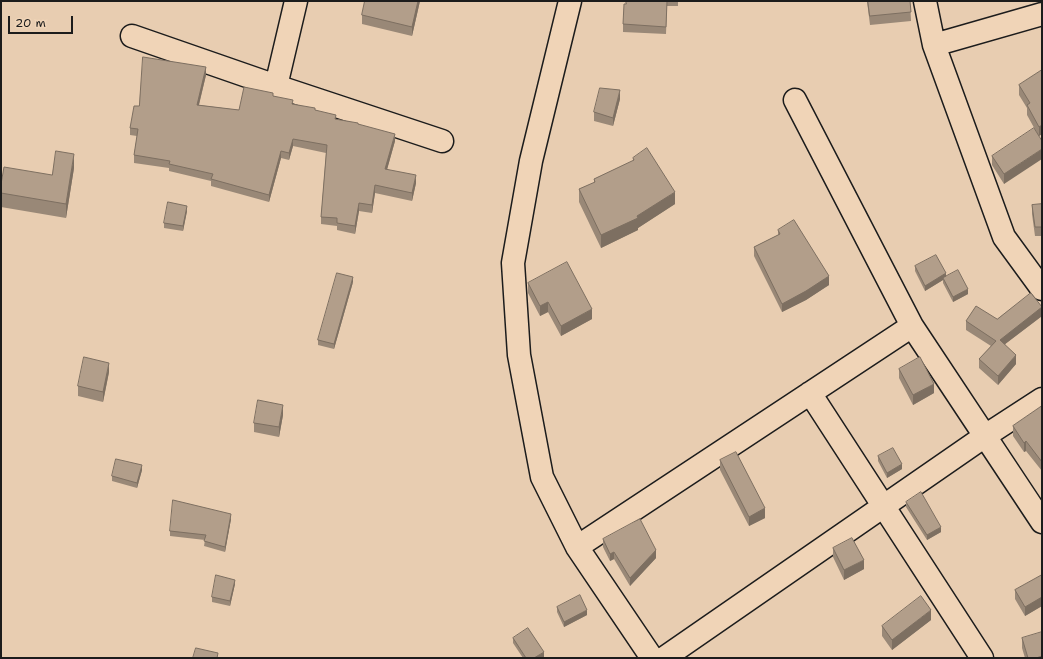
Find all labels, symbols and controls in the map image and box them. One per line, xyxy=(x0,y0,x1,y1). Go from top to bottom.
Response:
scale bar xyxy=(10,8,75,34)
text: 20 m xyxy=(15,15,46,31)

